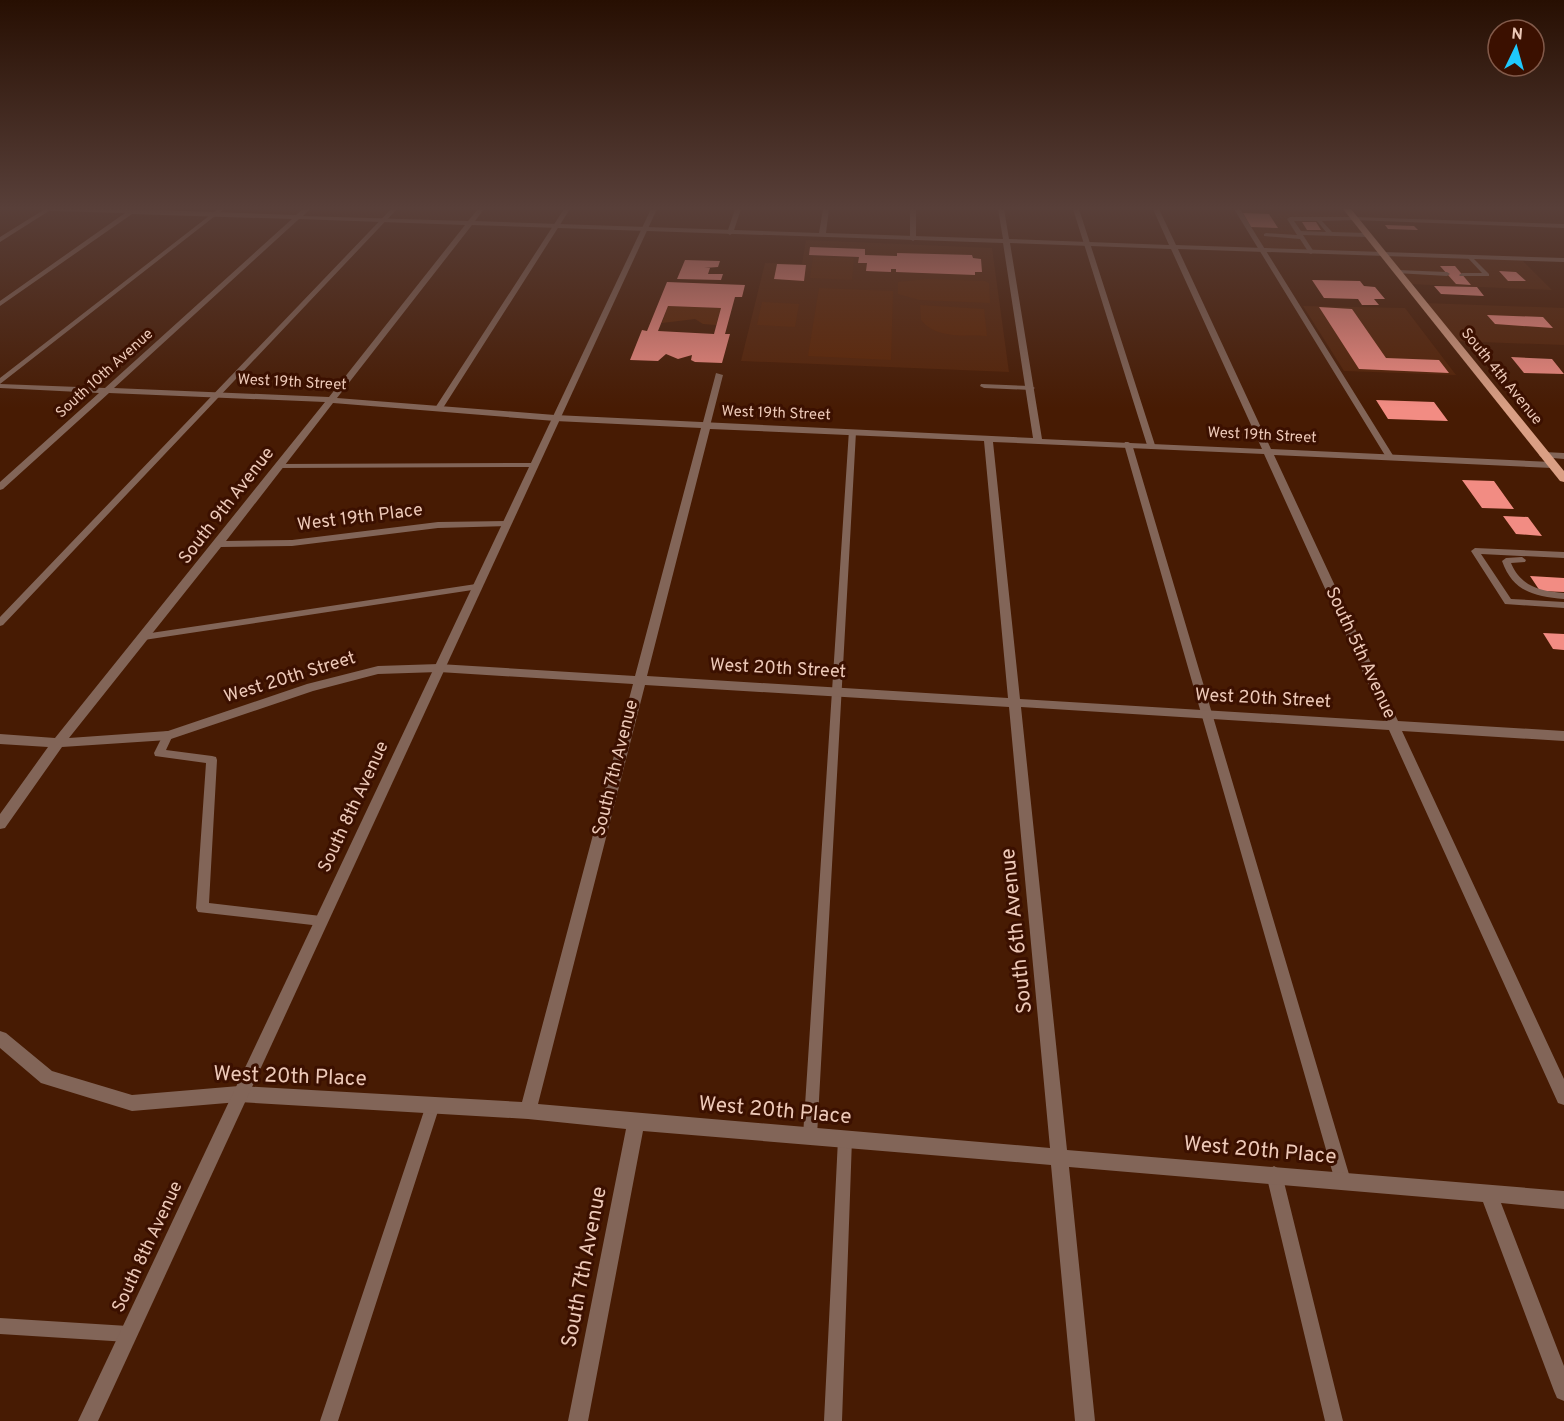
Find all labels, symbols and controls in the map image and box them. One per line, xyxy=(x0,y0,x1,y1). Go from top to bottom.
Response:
north arrow xyxy=(1486,18,1546,78)
text: N xyxy=(1511,25,1524,46)
street label: South 10th Avenue xyxy=(52,325,158,423)
street label: South 4th Avenue xyxy=(1456,325,1546,429)
street label: West 19th Street xyxy=(237,371,347,395)
street label: West 19th Street xyxy=(721,403,831,425)
street label: West 19th Street xyxy=(1207,424,1317,448)
street label: South 9th Avenue xyxy=(174,443,280,569)
street label: West 19th Place xyxy=(296,499,424,537)
street label: South 5th Avenue xyxy=(1319,583,1401,723)
street label: West 20th Street xyxy=(221,647,359,709)
street label: West 20th Street xyxy=(709,654,847,684)
street label: West 20th Street xyxy=(1194,684,1332,714)
street label: South 7th Avenue xyxy=(588,697,644,839)
street label: South 8th Avenue xyxy=(313,738,395,876)
street label: South 6th Avenue xyxy=(995,847,1039,1015)
street label: West 20th Place xyxy=(213,1061,367,1093)
street label: West 20th Place xyxy=(697,1091,853,1131)
street label: West 20th Place xyxy=(1182,1131,1338,1171)
street label: South 8th Avenue xyxy=(107,1178,189,1316)
street label: South 7th Avenue xyxy=(556,1184,614,1350)

